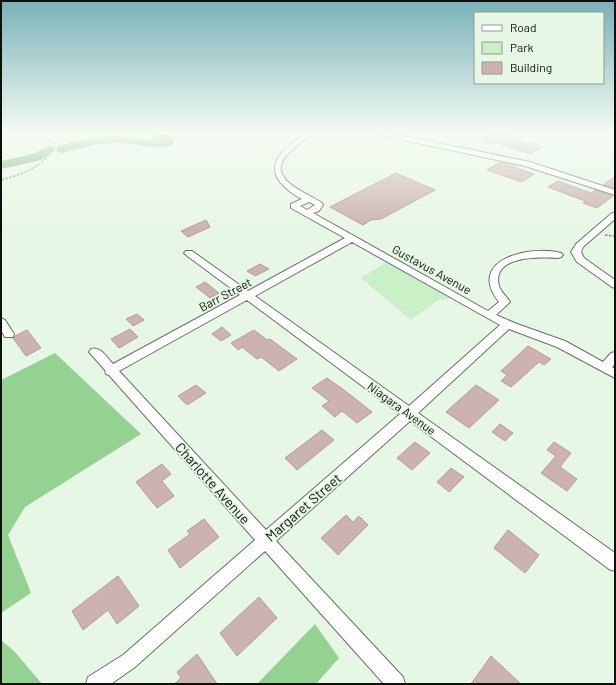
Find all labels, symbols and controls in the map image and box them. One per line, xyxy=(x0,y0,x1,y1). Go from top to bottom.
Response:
legend xyxy=(474,12,604,84)
text: Road xyxy=(510,20,537,34)
text: Park xyxy=(510,40,534,54)
text: Building xyxy=(510,60,552,74)
street label: Gustavus Avenue xyxy=(390,241,474,297)
street label: Barr Street xyxy=(196,274,254,314)
street label: Niagara Avenue xyxy=(365,379,439,437)
street label: Charlotte Avenue xyxy=(172,439,254,527)
street label: Margaret Street xyxy=(261,469,345,545)

